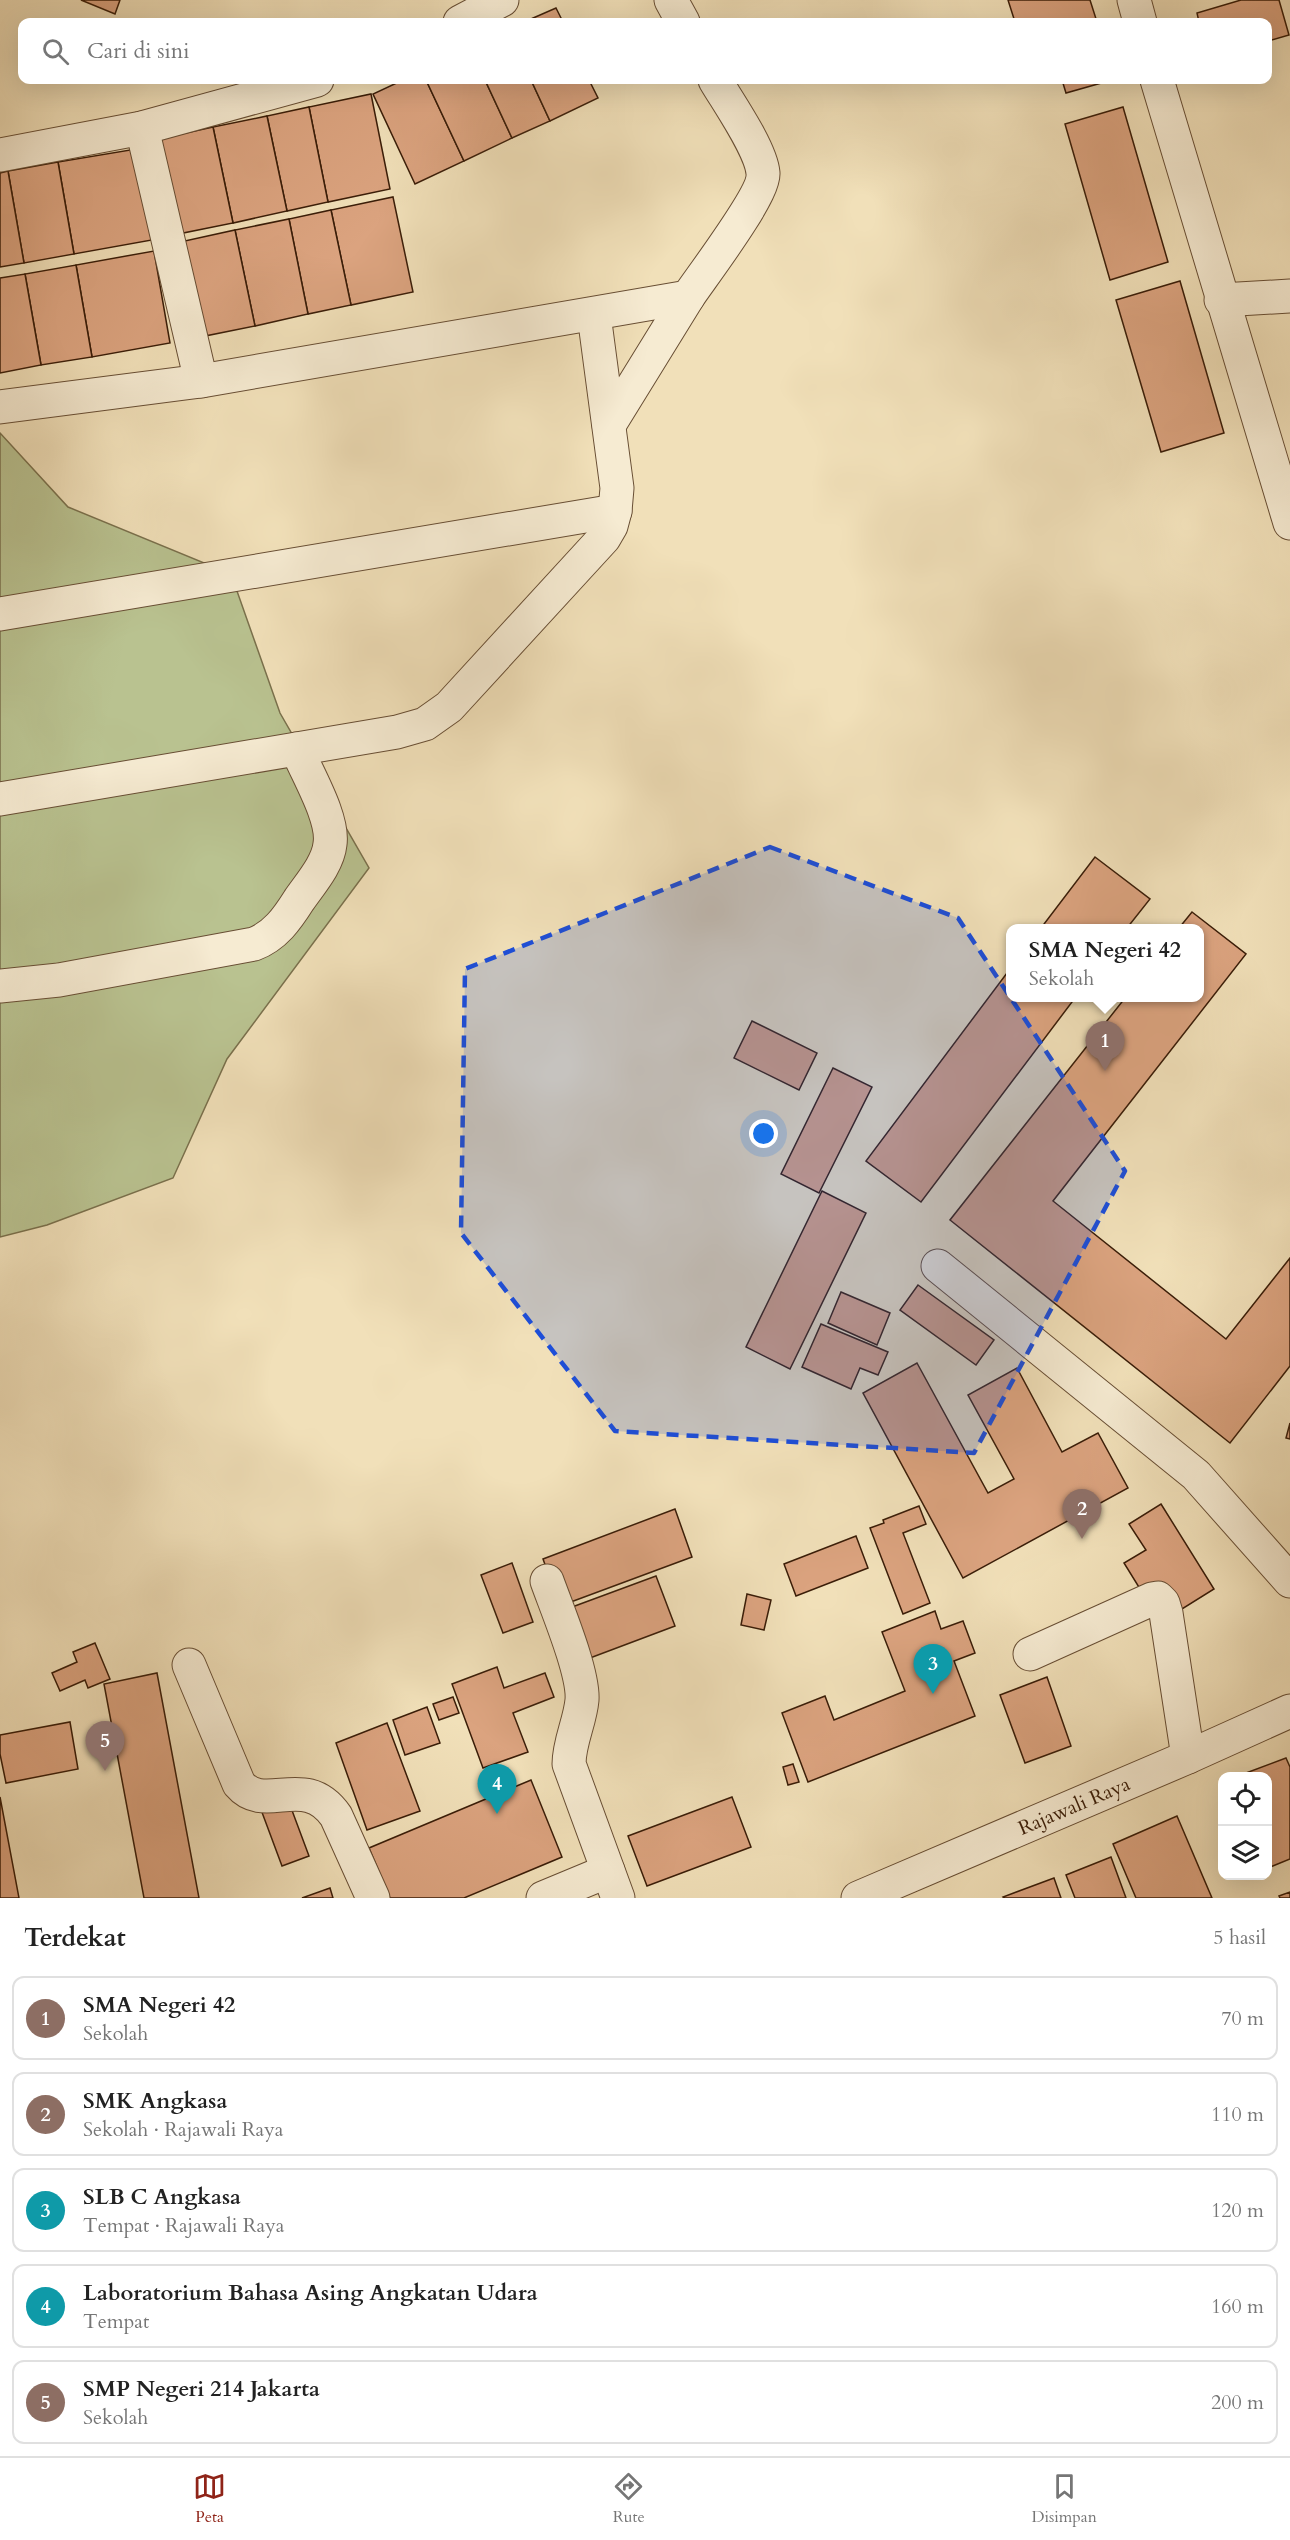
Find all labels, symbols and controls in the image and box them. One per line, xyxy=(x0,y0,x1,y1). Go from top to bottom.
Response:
search box xyxy=(18,18,1272,84)
icon: search xyxy=(39,35,72,68)
text: Cari di sini xyxy=(87,36,190,66)
popup xyxy=(1006,924,1204,1002)
text: SMA Negeri 42 xyxy=(1029,935,1181,965)
text: Sekolah xyxy=(1029,965,1094,992)
pin: 1 xyxy=(1086,1022,1124,1071)
your location xyxy=(749,1119,778,1148)
pin: 2 xyxy=(1062,1490,1102,1539)
pin: 3 xyxy=(914,1644,952,1694)
pin: 5 xyxy=(86,1722,124,1771)
pin: 4 xyxy=(478,1764,516,1814)
street label: Rajawali Raya xyxy=(1014,1770,1134,1842)
map controls xyxy=(1218,1772,1272,1880)
button: locate xyxy=(1218,1772,1272,1826)
button: layers xyxy=(1218,1826,1272,1880)
text: Terdekat xyxy=(24,1920,126,1955)
text: 5 hasil xyxy=(1213,1924,1266,1951)
text: SMA Negeri 42 xyxy=(83,1990,235,2020)
text: 1 xyxy=(40,2005,51,2032)
text: 70 m xyxy=(1221,2005,1264,2032)
text: Sekolah xyxy=(83,2020,148,2047)
text: SMK Angkasa xyxy=(83,2086,227,2116)
text: 2 xyxy=(40,2101,51,2128)
text: 110 m xyxy=(1211,2101,1264,2128)
text: Sekolah · Rajawali Raya xyxy=(83,2116,283,2143)
text: SLB C Angkasa xyxy=(83,2182,241,2212)
text: 3 xyxy=(40,2197,51,2224)
text: 120 m xyxy=(1211,2197,1264,2224)
text: Tempat · Rajawali Raya xyxy=(83,2212,284,2239)
text: Laboratorium Bahasa Asing Angkatan Udara xyxy=(83,2278,538,2308)
text: 4 xyxy=(40,2293,51,2320)
text: 160 m xyxy=(1211,2293,1264,2320)
text: Tempat xyxy=(83,2308,149,2335)
text: SMP Negeri 214 Jakarta xyxy=(83,2374,320,2404)
text: 5 xyxy=(40,2389,51,2416)
text: 200 m xyxy=(1211,2389,1264,2416)
text: Sekolah xyxy=(83,2404,148,2431)
tab: Peta xyxy=(193,2470,226,2528)
tab: Rute xyxy=(612,2470,645,2528)
tab: Disimpan xyxy=(1031,2470,1097,2528)

